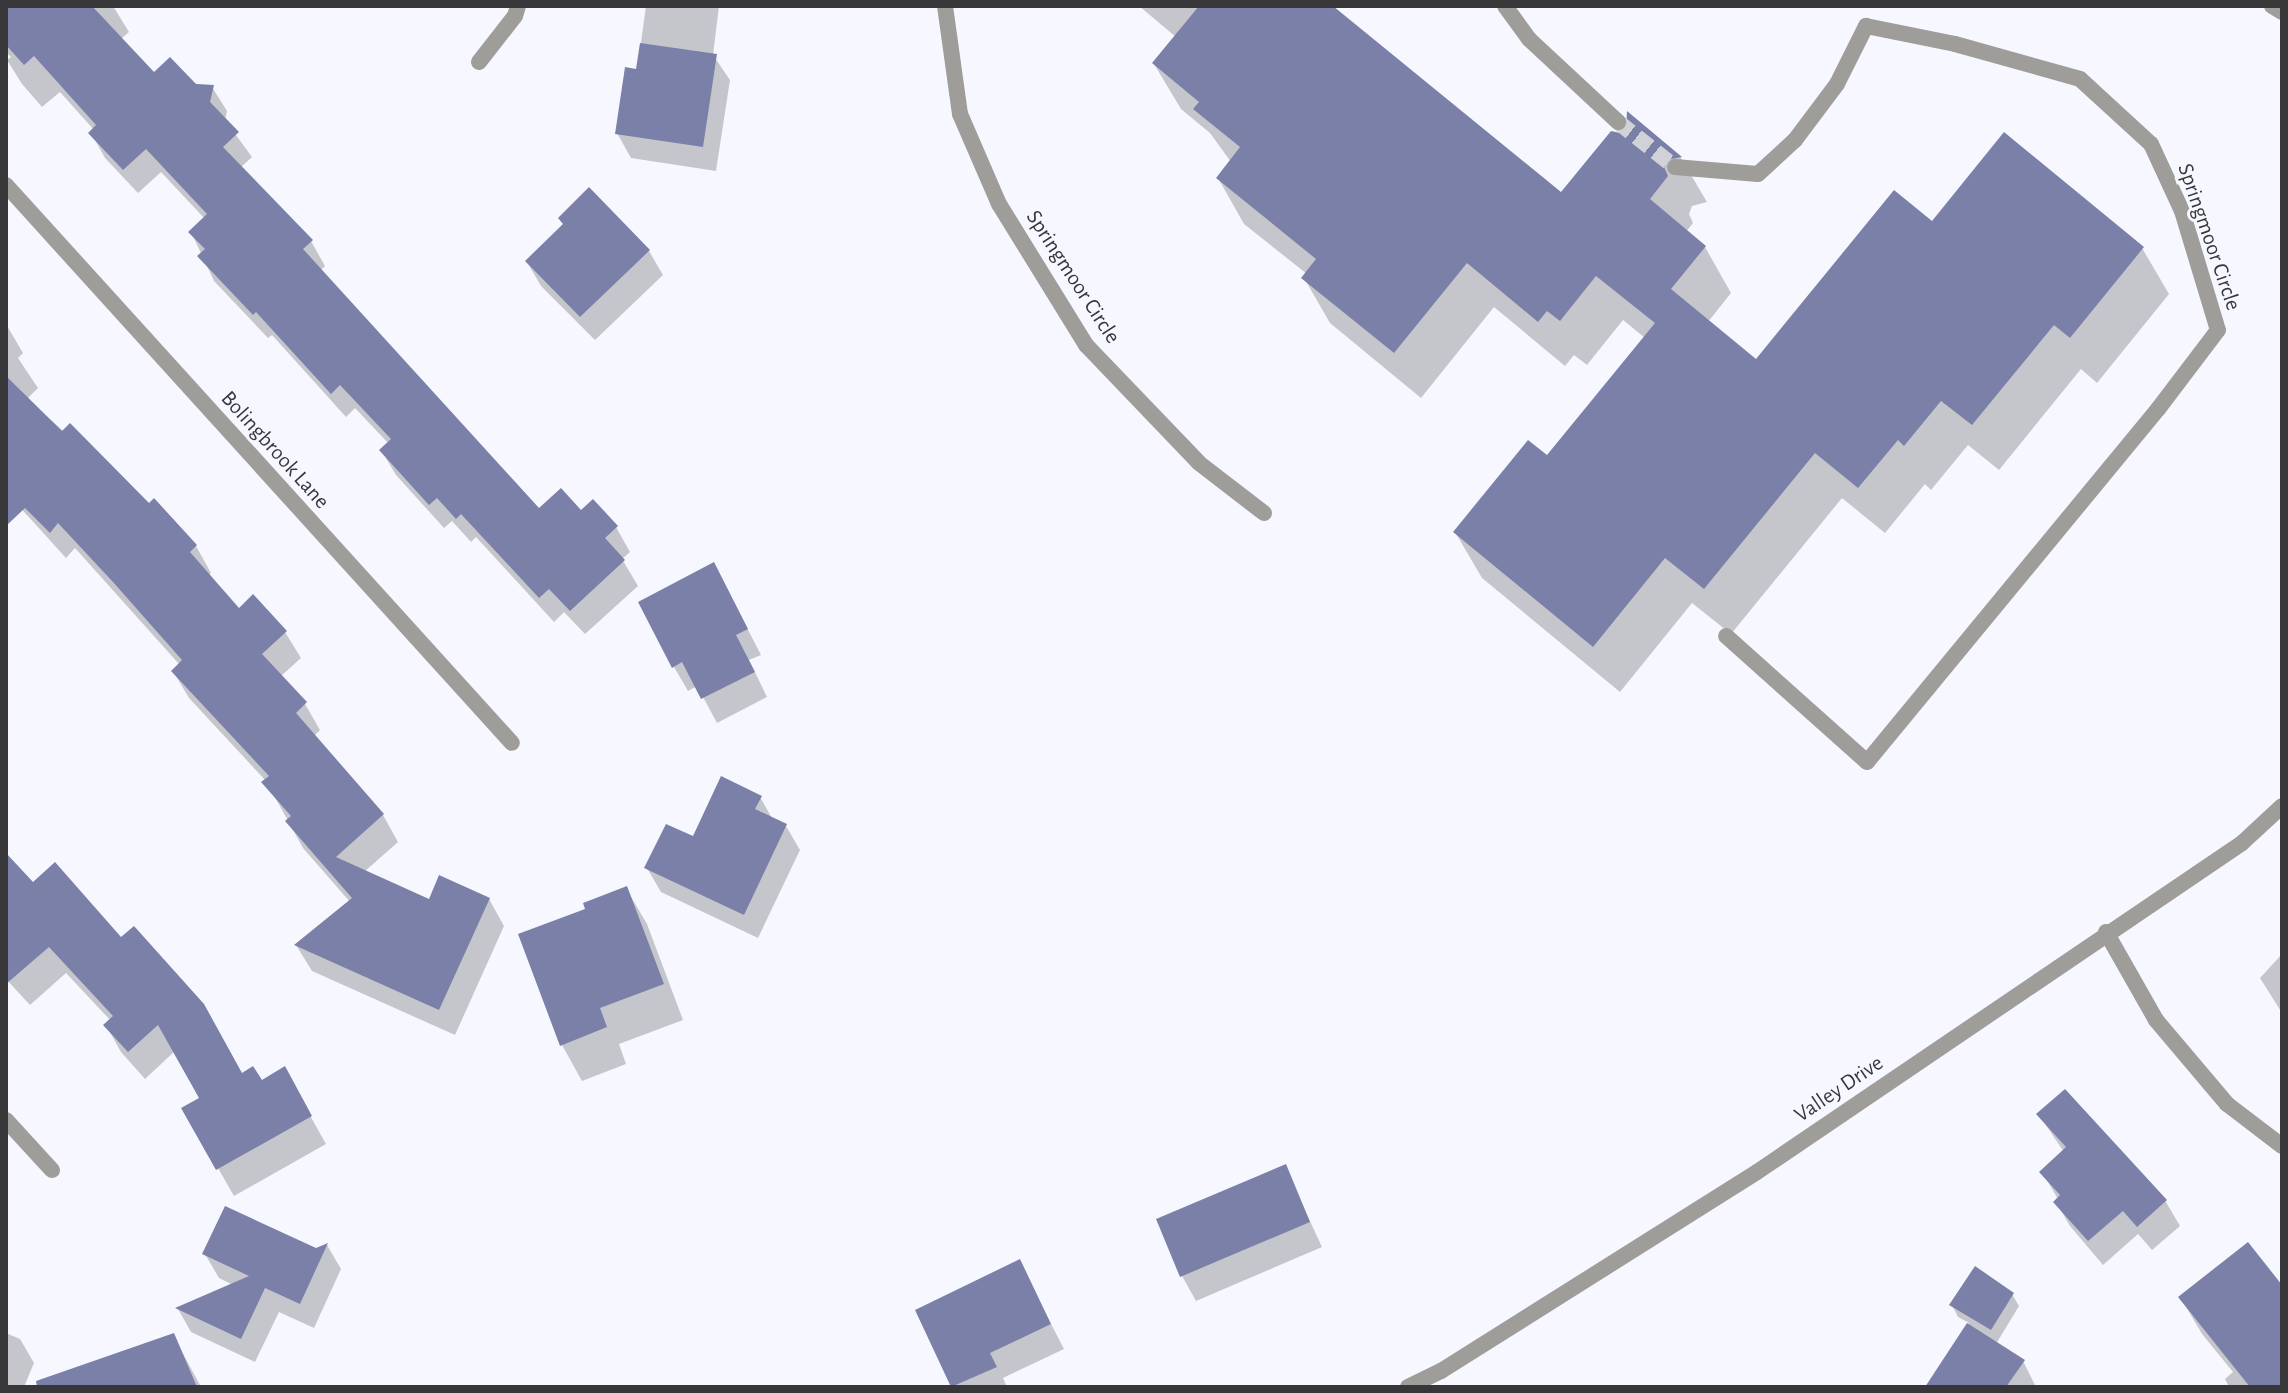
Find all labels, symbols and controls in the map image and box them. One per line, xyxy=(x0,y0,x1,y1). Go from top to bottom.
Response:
street label: Springmoor Circle xyxy=(2172,160,2246,314)
street label: Springmoor Circle xyxy=(1020,205,1126,349)
street label: Bolingbrook Lane xyxy=(215,386,335,514)
street label: Valley Drive xyxy=(1790,1050,1888,1128)

